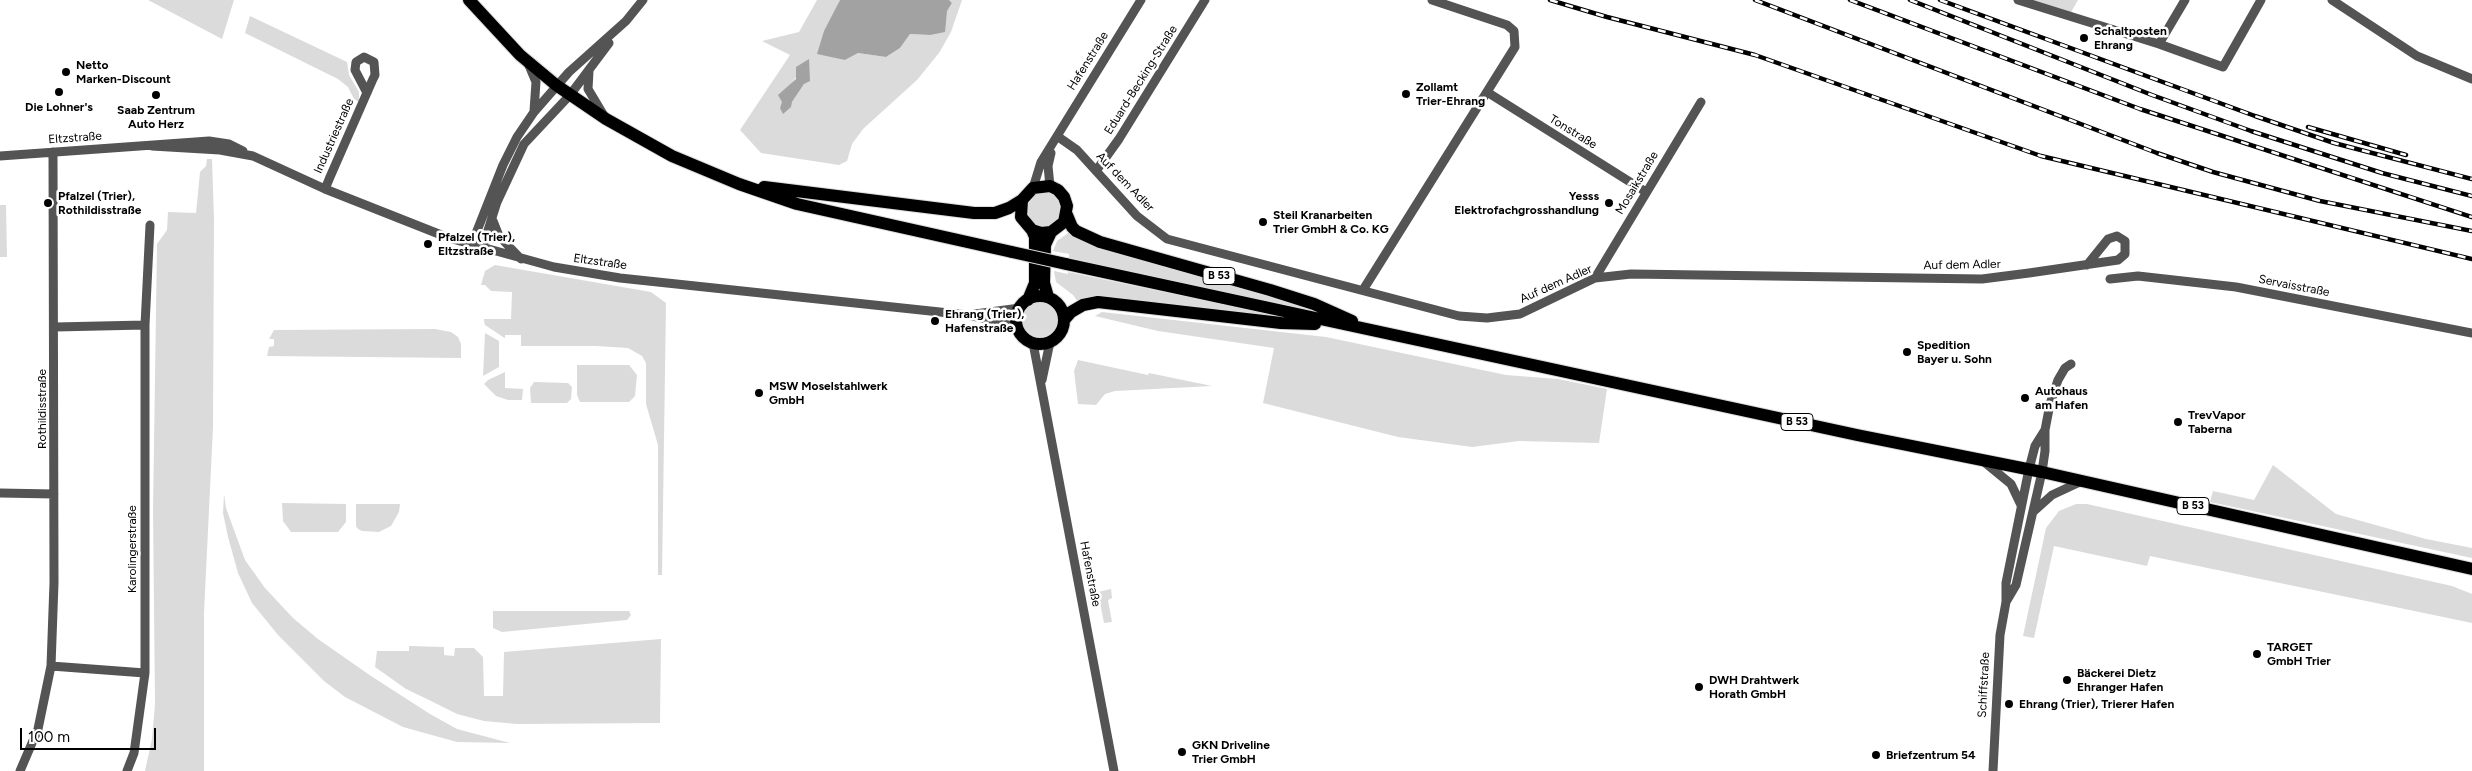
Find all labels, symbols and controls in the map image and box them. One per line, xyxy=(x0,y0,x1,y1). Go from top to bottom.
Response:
street label: Eduard-Becking-Straße xyxy=(1101,23,1181,137)
place label: Schaltposten Ehrang xyxy=(2094,24,2167,52)
street label: Hafenstraße xyxy=(1064,29,1112,93)
marker: Schaltposten Ehrang xyxy=(2078,32,2090,44)
place label: Netto Marken-Discount xyxy=(76,58,171,86)
marker: Netto Marken-Discount xyxy=(60,66,72,78)
place label: Zollamt Trier-Ehrang xyxy=(1416,80,1485,108)
marker: Die Lohner's xyxy=(53,86,65,98)
marker: Zollamt Trier-Ehrang xyxy=(1400,88,1412,100)
marker: Saab Zentrum Auto Herz xyxy=(150,89,162,101)
street label: Industriestraße xyxy=(311,96,357,176)
place label: Die Lohner's xyxy=(25,100,93,114)
place label: Saab Zentrum Auto Herz xyxy=(117,103,195,131)
street label: Tonstraße xyxy=(1547,112,1599,152)
street label: Eltzstraße xyxy=(48,129,102,147)
street label: Auf dem Adler xyxy=(1093,149,1157,215)
street label: Mosaikstraße xyxy=(1613,149,1661,217)
place label: Pfalzel (Trier), Rothildisstraße xyxy=(58,189,141,217)
place label: Yesss Elektrofachgrosshandlung xyxy=(1454,189,1599,217)
marker: Pfalzel (Trier), Rothildisstraße xyxy=(42,197,54,209)
marker: Yesss Elektrofachgrosshandlung xyxy=(1603,197,1615,209)
place label: Steil Kranarbeiten Trier GmbH & Co. KG xyxy=(1273,208,1389,236)
marker: Steil Kranarbeiten Trier GmbH & Co. KG xyxy=(1257,216,1269,228)
place label: Pfalzel (Trier), Eltzstraße xyxy=(438,230,515,258)
marker: Pfalzel (Trier), Eltzstraße xyxy=(422,238,434,250)
street label: Eltzstraße xyxy=(572,251,628,273)
street label: Auf dem Adler xyxy=(1923,257,2001,273)
street label: Auf dem Adler xyxy=(1518,262,1594,306)
road number: B 53 xyxy=(1203,268,1235,284)
street label: Servaisstraße xyxy=(2257,272,2331,300)
place label: Ehrang (Trier), Hafenstraße xyxy=(945,307,1024,335)
marker: Ehrang (Trier), Hafenstraße xyxy=(929,315,941,327)
place label: Spedition Bayer u. Sohn xyxy=(1917,338,1992,366)
marker: Spedition Bayer u. Sohn xyxy=(1901,346,1913,358)
street label: Rothildisstraße xyxy=(35,369,49,449)
place label: MSW Moselstahlwerk GmbH xyxy=(769,379,888,407)
place label: Autohaus am Hafen xyxy=(2035,384,2088,412)
marker: MSW Moselstahlwerk GmbH xyxy=(753,387,765,399)
marker: Autohaus am Hafen xyxy=(2019,392,2031,404)
place label: TrevVapor Taberna xyxy=(2188,408,2245,436)
road number: B 53 xyxy=(1781,414,1813,431)
marker: TrevVapor Taberna xyxy=(2172,416,2184,428)
road number: B 53 xyxy=(2177,498,2209,514)
street label: Karolingerstraße xyxy=(125,505,139,593)
street label: Hafenstraße xyxy=(1077,540,1103,608)
place label: TARGET GmbH Trier xyxy=(2267,640,2331,668)
marker: TARGET GmbH Trier xyxy=(2251,648,2263,660)
street label: Schiffstraße xyxy=(1975,652,1993,718)
place label: Bäckerei Dietz Ehranger Hafen xyxy=(2077,666,2163,694)
place label: DWH Drahtwerk Horath GmbH xyxy=(1709,673,1799,701)
marker: Bäckerei Dietz Ehranger Hafen xyxy=(2061,674,2073,686)
marker: DWH Drahtwerk Horath GmbH xyxy=(1693,681,1705,693)
place label: Ehrang (Trier), Trierer Hafen xyxy=(2019,697,2174,711)
marker: Ehrang (Trier), Trierer Hafen xyxy=(2003,698,2015,710)
scale bar xyxy=(22,718,159,750)
text: 100 m xyxy=(28,728,70,746)
place label: GKN Driveline Trier GmbH xyxy=(1192,738,1270,766)
marker: GKN Driveline Trier GmbH xyxy=(1176,746,1188,758)
place label: Briefzentrum 54 xyxy=(1886,748,1976,762)
marker: Briefzentrum 54 xyxy=(1870,749,1882,761)

